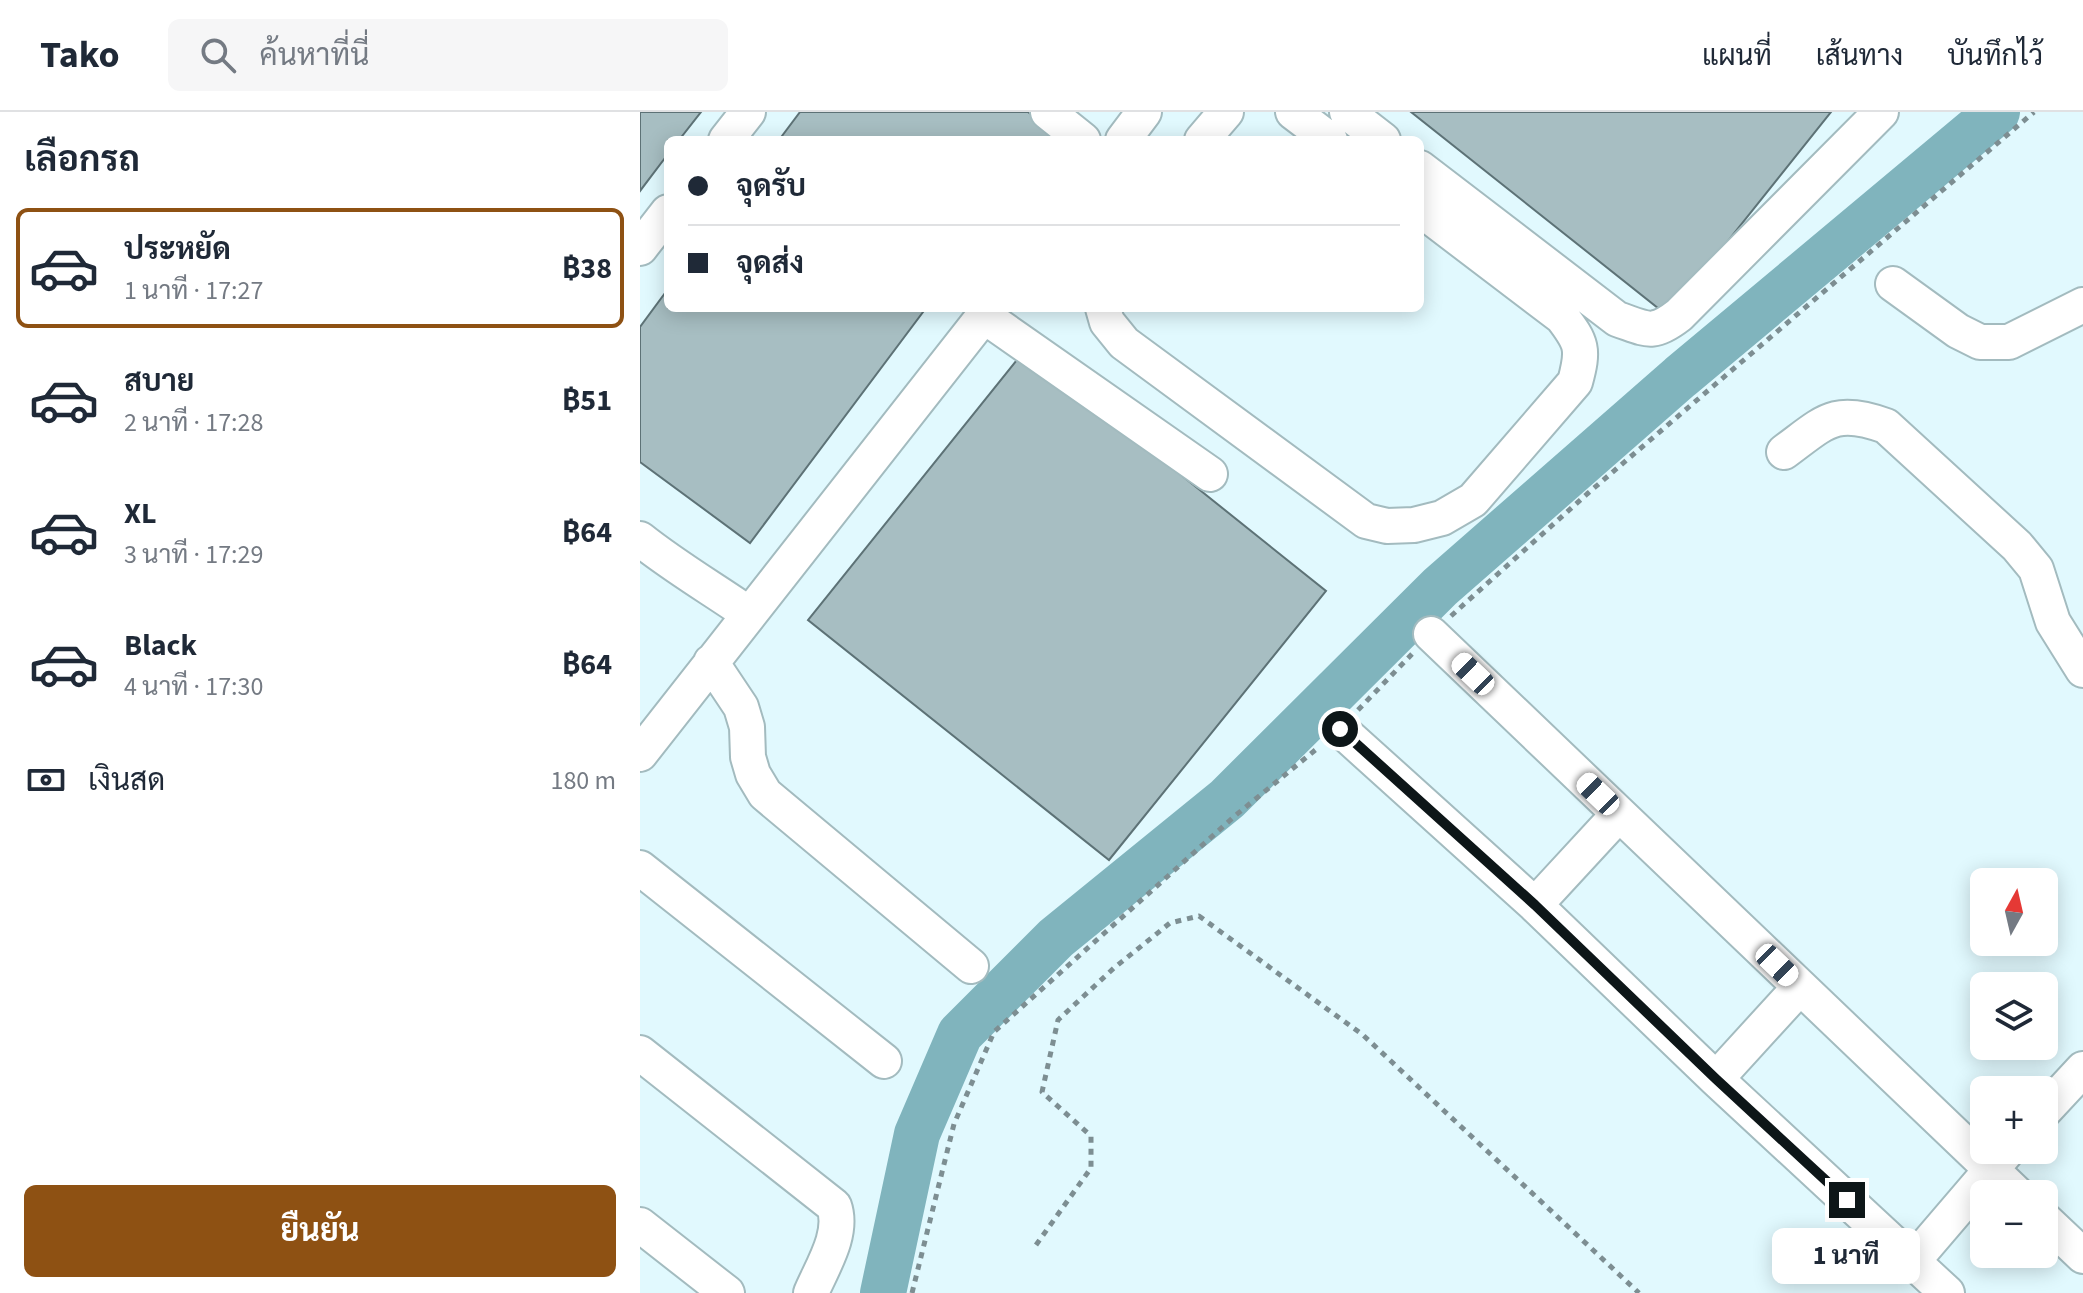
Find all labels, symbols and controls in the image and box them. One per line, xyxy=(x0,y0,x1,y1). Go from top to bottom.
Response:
search box xyxy=(168,19,728,91)
text: Tako xyxy=(40,28,120,82)
icon: search xyxy=(196,33,240,77)
text: ค้นหาที่นี่ xyxy=(260,34,369,77)
text: แผนที่ xyxy=(1702,36,1772,76)
text: เส้นทาง xyxy=(1816,36,1903,76)
text: บันทึกไว้ xyxy=(1947,36,2043,76)
text: เลือกรถ xyxy=(24,134,140,185)
text: จุดรับ xyxy=(736,165,806,208)
text: ประหยัด xyxy=(124,228,231,271)
icon: car xyxy=(28,232,100,304)
text: จุดส่ง xyxy=(736,242,804,285)
text: ฿38 xyxy=(562,247,612,290)
text: 1 นาที · 17:27 xyxy=(124,272,263,309)
text: สบาย xyxy=(124,360,194,403)
icon: car xyxy=(28,364,100,436)
text: ฿51 xyxy=(562,379,612,422)
text: 2 นาที · 17:28 xyxy=(124,404,263,441)
text: XL xyxy=(124,492,157,535)
icon: car xyxy=(28,496,100,568)
text: ฿64 xyxy=(562,511,612,554)
text: 3 นาที · 17:29 xyxy=(124,536,263,573)
text: Black xyxy=(124,624,197,667)
icon: car xyxy=(28,628,100,700)
text: ฿64 xyxy=(562,643,612,686)
car xyxy=(1447,649,1499,699)
text: 4 นาที · 17:30 xyxy=(124,668,263,705)
route start xyxy=(1322,711,1358,747)
icon: cash xyxy=(24,758,68,802)
text: เงินสด xyxy=(88,759,165,802)
text: 180 m xyxy=(550,762,616,799)
car xyxy=(1572,769,1624,819)
north arrow xyxy=(1970,868,2058,956)
map controls xyxy=(1970,868,2058,1268)
car xyxy=(1751,940,1803,990)
button: layers xyxy=(1970,972,2058,1060)
button: + xyxy=(1970,1076,2058,1164)
button: − xyxy=(1970,1180,2058,1268)
route end xyxy=(1829,1182,1865,1218)
button: ยืนยัน xyxy=(24,1185,616,1277)
callout: 1 นาที xyxy=(1773,1228,1921,1284)
text: 1 นาที xyxy=(1813,1237,1879,1274)

